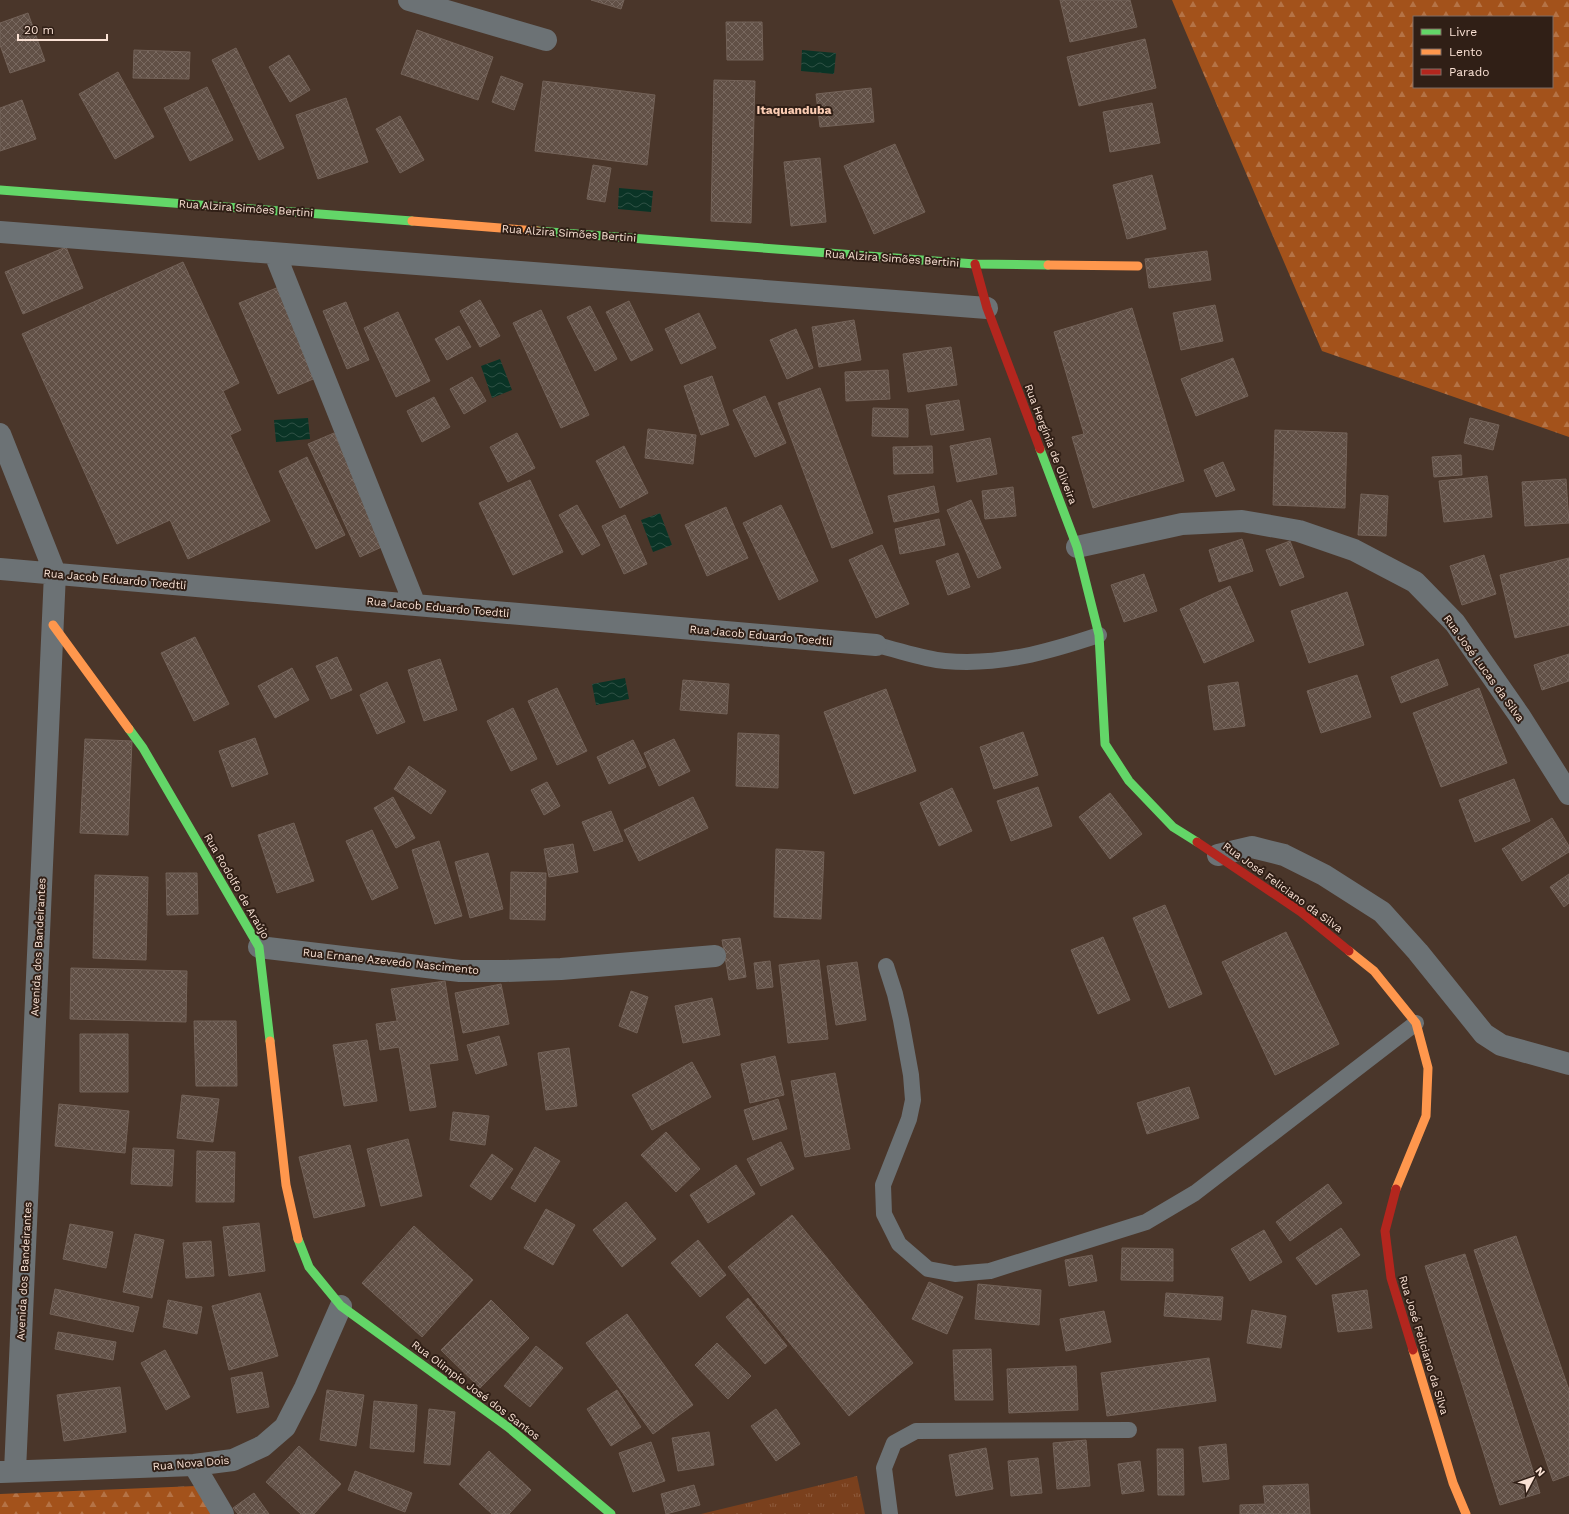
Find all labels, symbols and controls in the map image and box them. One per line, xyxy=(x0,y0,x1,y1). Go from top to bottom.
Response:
scale bar xyxy=(18,16,107,42)
legend xyxy=(1413,16,1553,88)
text: 20 m xyxy=(24,23,54,37)
text: Livre xyxy=(1449,25,1477,39)
text: Lento xyxy=(1449,45,1483,59)
text: Parado xyxy=(1449,65,1489,79)
district label: Itaquanduba xyxy=(757,103,831,117)
street label: Rua Alzira Simões Bertini xyxy=(178,197,314,220)
street label: Rua Alzira Simões Bertini xyxy=(501,222,637,245)
street label: Rua Alzira Simões Bertini xyxy=(824,247,960,270)
street label: Rua Hergínia de Oliveira xyxy=(1022,382,1079,506)
street label: Rua Jacob Eduardo Toedtli xyxy=(43,567,187,592)
street label: Rua Jacob Eduardo Toedtli xyxy=(366,595,510,620)
street label: Rua José Lucas da Silva xyxy=(1440,612,1527,724)
street label: Rua Jacob Eduardo Toedtli xyxy=(689,623,833,648)
street label: Rua Rodolfo de Araújo xyxy=(201,831,272,941)
street label: Rua José Feliciano da Silva xyxy=(1220,840,1345,935)
street label: Avenida dos Bandeirantes xyxy=(28,877,49,1017)
street label: Rua Ernane Azevedo Nascimento xyxy=(302,946,480,977)
street label: Avenida dos Bandeirantes xyxy=(14,1201,35,1341)
street label: Rua José Feliciano da Silva xyxy=(1396,1274,1451,1416)
street label: Rua Olimpio José dos Santos xyxy=(409,1338,543,1443)
street label: Rua Nova Dois xyxy=(152,1454,230,1473)
north arrow xyxy=(1513,1458,1553,1498)
text: N xyxy=(1533,1464,1548,1479)

